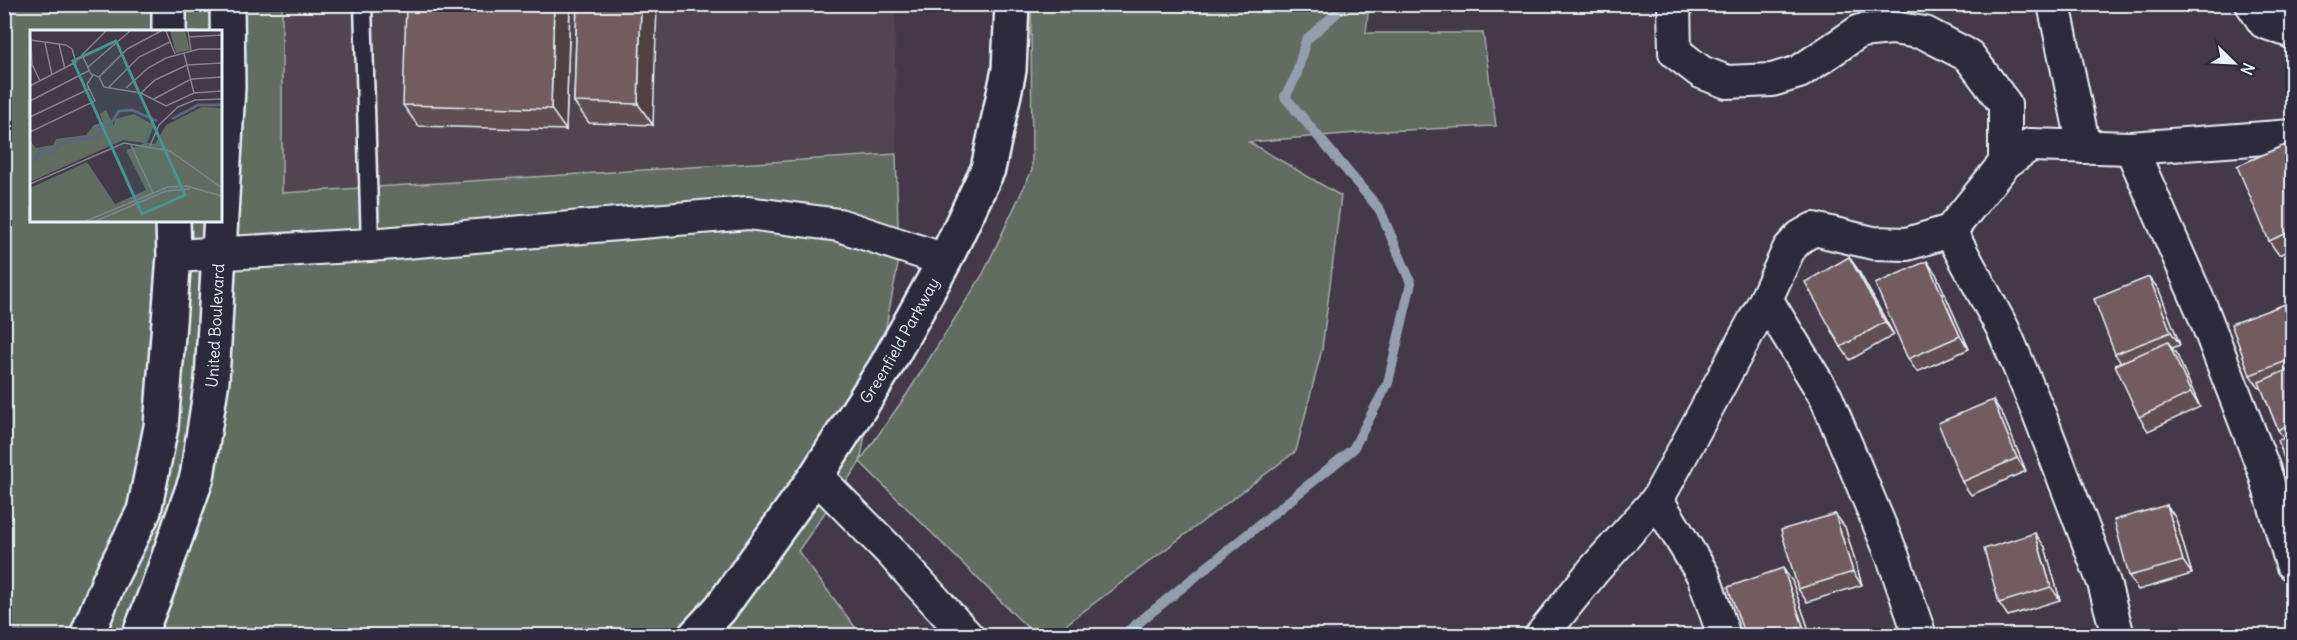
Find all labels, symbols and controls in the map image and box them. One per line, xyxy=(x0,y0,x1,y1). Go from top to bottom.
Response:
inset map xyxy=(30,30,222,222)
north arrow xyxy=(2204,33,2264,93)
text: N xyxy=(2236,60,2259,78)
street label: United Boulevard xyxy=(201,263,228,389)
street label: Greenfield Parkway xyxy=(855,274,943,407)

